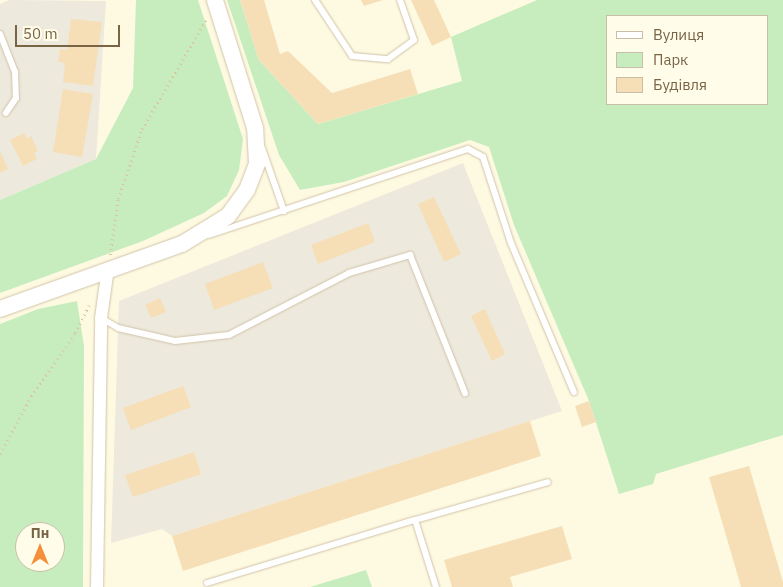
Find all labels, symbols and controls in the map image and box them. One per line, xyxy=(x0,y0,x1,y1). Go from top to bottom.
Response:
scale bar xyxy=(18,15,122,47)
legend xyxy=(606,15,768,105)
text: 50 m xyxy=(23,24,58,43)
text: Вулиця xyxy=(653,25,704,44)
text: Парк xyxy=(653,50,688,69)
text: Будівля xyxy=(653,75,707,94)
north arrow xyxy=(15,522,65,572)
text: Пн xyxy=(31,524,49,542)

